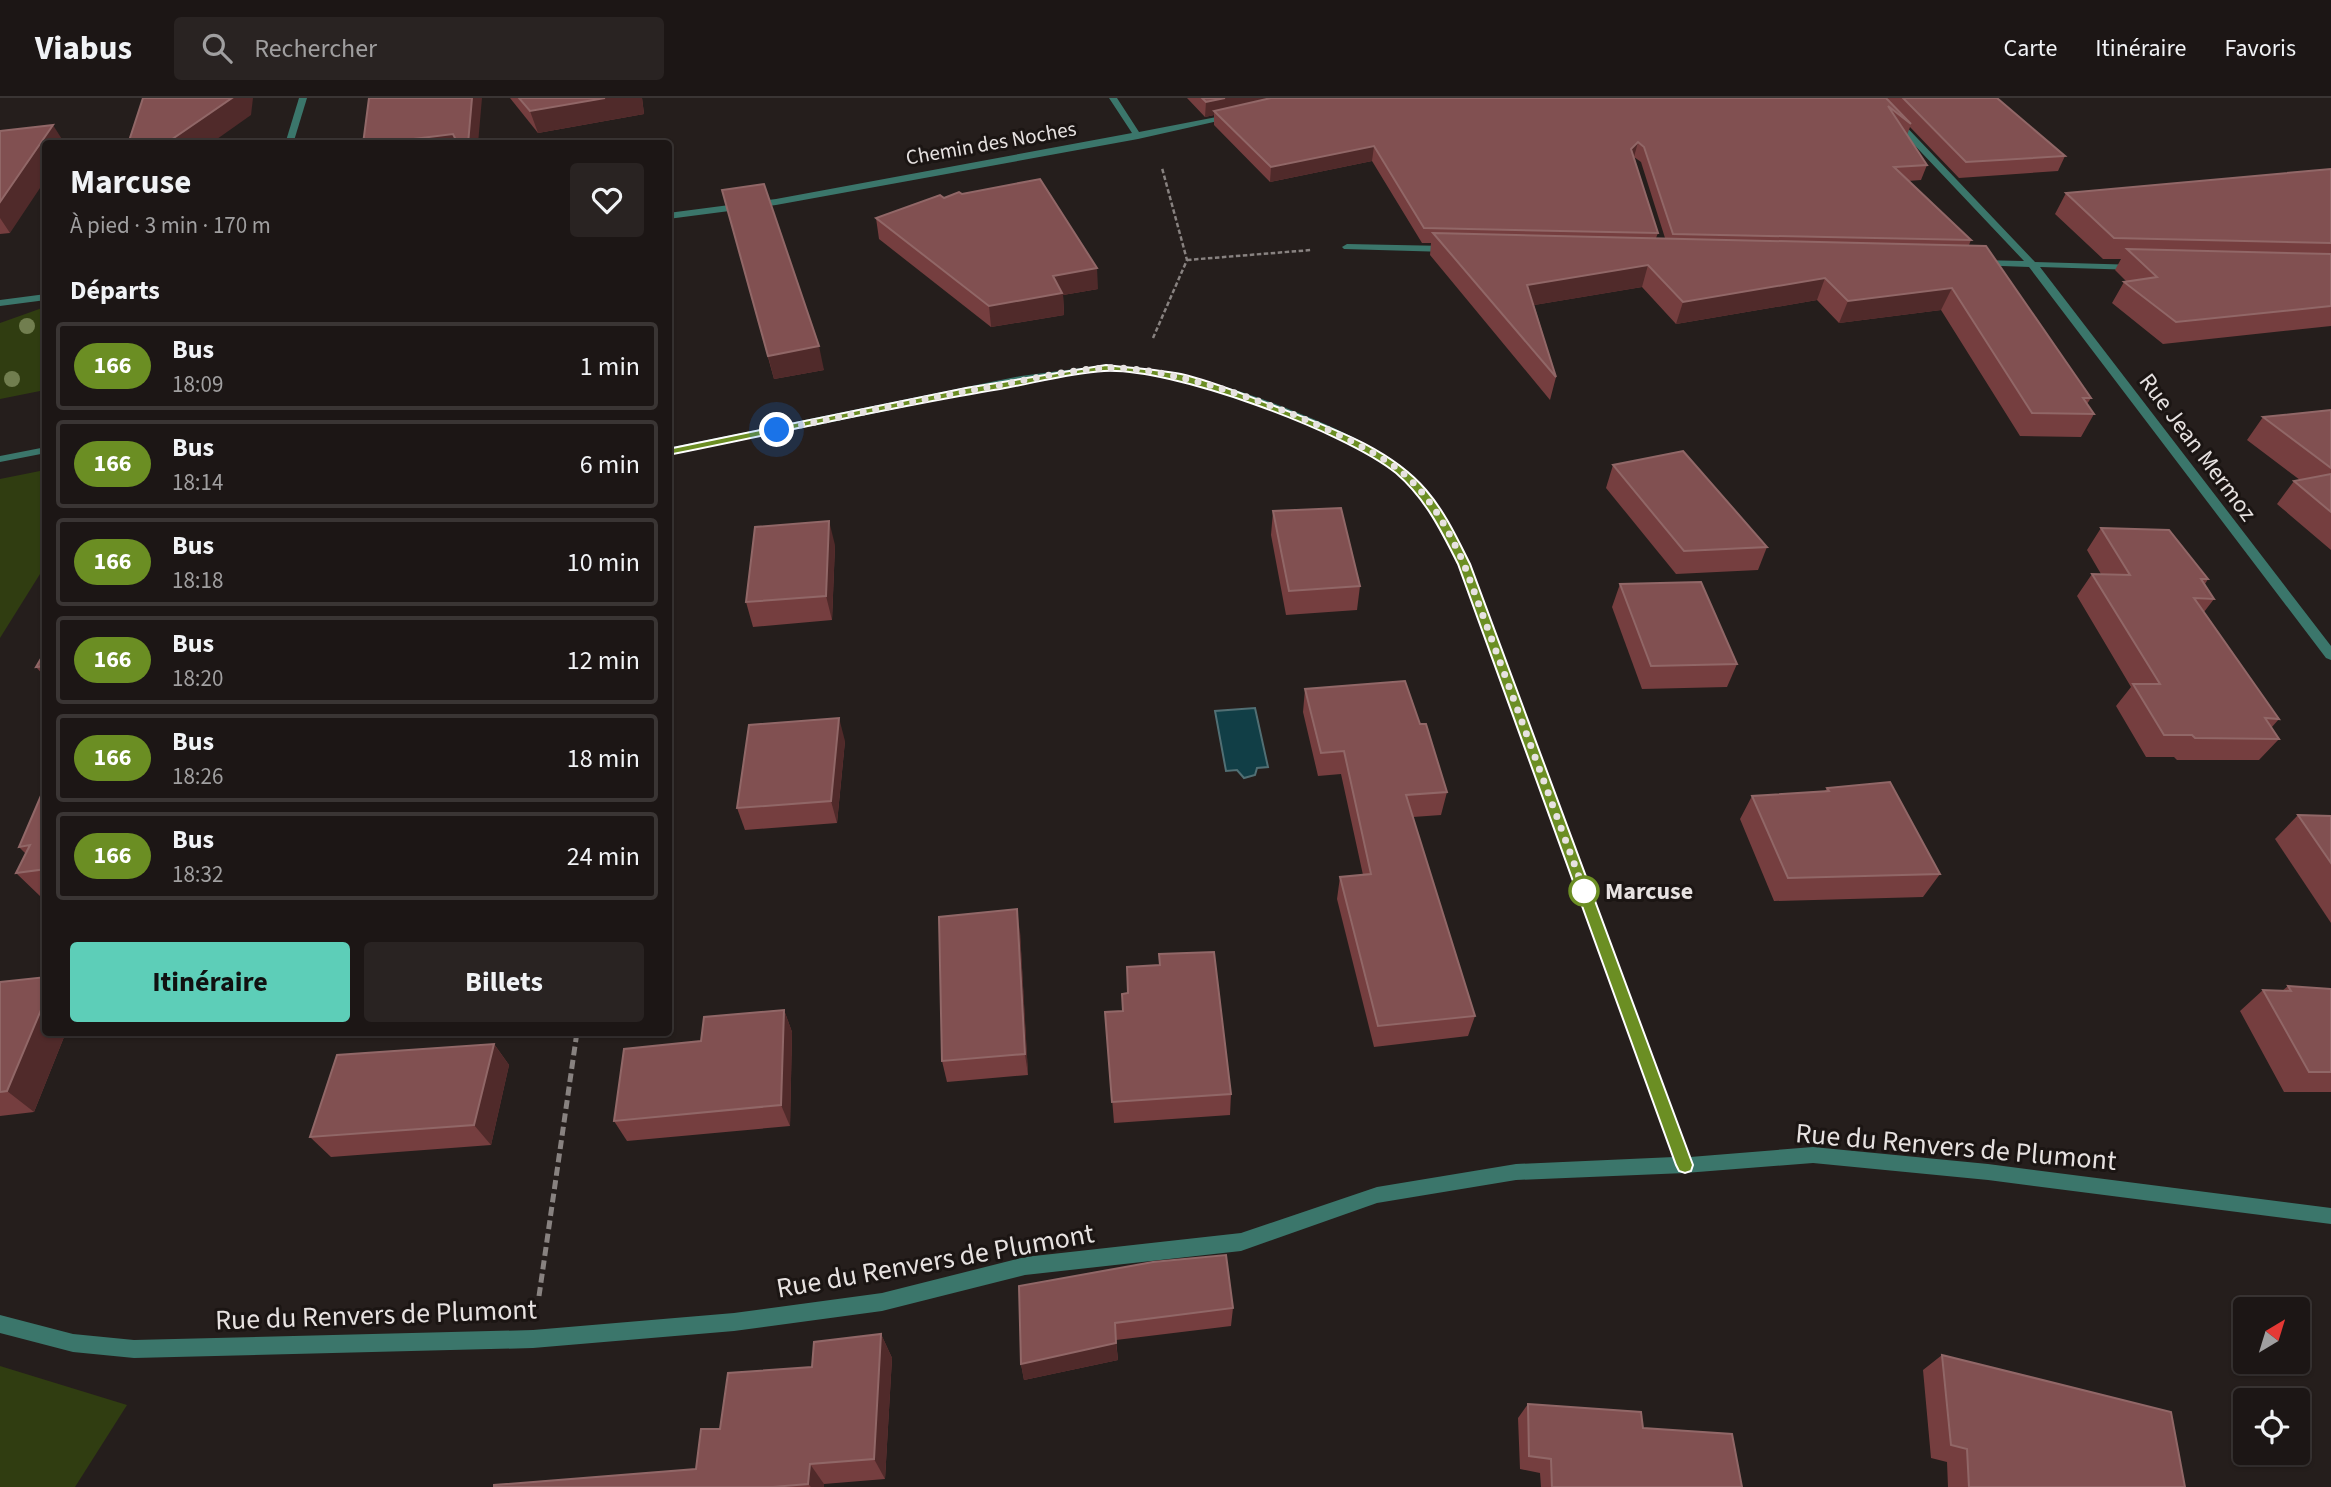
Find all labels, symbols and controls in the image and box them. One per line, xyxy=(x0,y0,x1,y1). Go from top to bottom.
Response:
search box xyxy=(174,17,664,80)
text: Viabus xyxy=(35,25,132,72)
icon: search xyxy=(198,29,236,67)
text: Rechercher xyxy=(254,30,377,67)
text: Carte xyxy=(2003,31,2057,66)
text: Itinéraire xyxy=(2095,31,2186,66)
text: Favoris xyxy=(2224,31,2296,66)
street label: Chemin des Noches xyxy=(904,113,1079,173)
text: Marcuse xyxy=(70,159,191,206)
button: heart xyxy=(570,163,644,237)
text: À pied · 3 min · 170 m xyxy=(70,209,271,242)
text: Départs xyxy=(70,272,160,309)
text: Bus xyxy=(172,331,214,368)
text: 166 xyxy=(93,348,132,383)
text: 1 min xyxy=(580,348,640,385)
street label: Rue Jean Mermoz xyxy=(2130,366,2265,529)
text: 18:09 xyxy=(172,368,223,401)
your location xyxy=(759,412,794,447)
text: Bus xyxy=(172,429,214,466)
text: 166 xyxy=(93,446,132,481)
text: 6 min xyxy=(580,446,640,483)
text: 18:14 xyxy=(172,466,223,499)
text: Bus xyxy=(172,527,214,564)
text: 166 xyxy=(93,544,132,579)
text: 10 min xyxy=(567,544,640,581)
text: 18:18 xyxy=(172,564,223,597)
text: Bus xyxy=(172,625,214,662)
text: 166 xyxy=(93,642,132,677)
text: 12 min xyxy=(567,642,640,679)
text: 18:20 xyxy=(172,662,223,695)
text: Bus xyxy=(172,723,214,760)
text: 166 xyxy=(93,740,132,775)
text: 18 min xyxy=(567,740,640,777)
text: 18:26 xyxy=(172,760,223,793)
text: Bus xyxy=(172,821,214,858)
text: 166 xyxy=(93,838,132,873)
text: 24 min xyxy=(567,838,640,875)
text: 18:32 xyxy=(172,858,223,891)
place label: Marcuse xyxy=(1605,874,1693,909)
marker: Marcuse xyxy=(1569,876,1599,906)
button: Itinéraire xyxy=(70,942,350,1022)
button: Billets xyxy=(364,942,644,1022)
street label: Rue du Renvers de Plumont xyxy=(1794,1113,2119,1181)
street label: Rue du Renvers de Plumont xyxy=(773,1213,1098,1309)
street label: Rue du Renvers de Plumont xyxy=(214,1289,538,1341)
north arrow xyxy=(2233,1297,2310,1374)
map controls xyxy=(2233,1297,2310,1465)
button: locate xyxy=(2233,1388,2310,1465)

